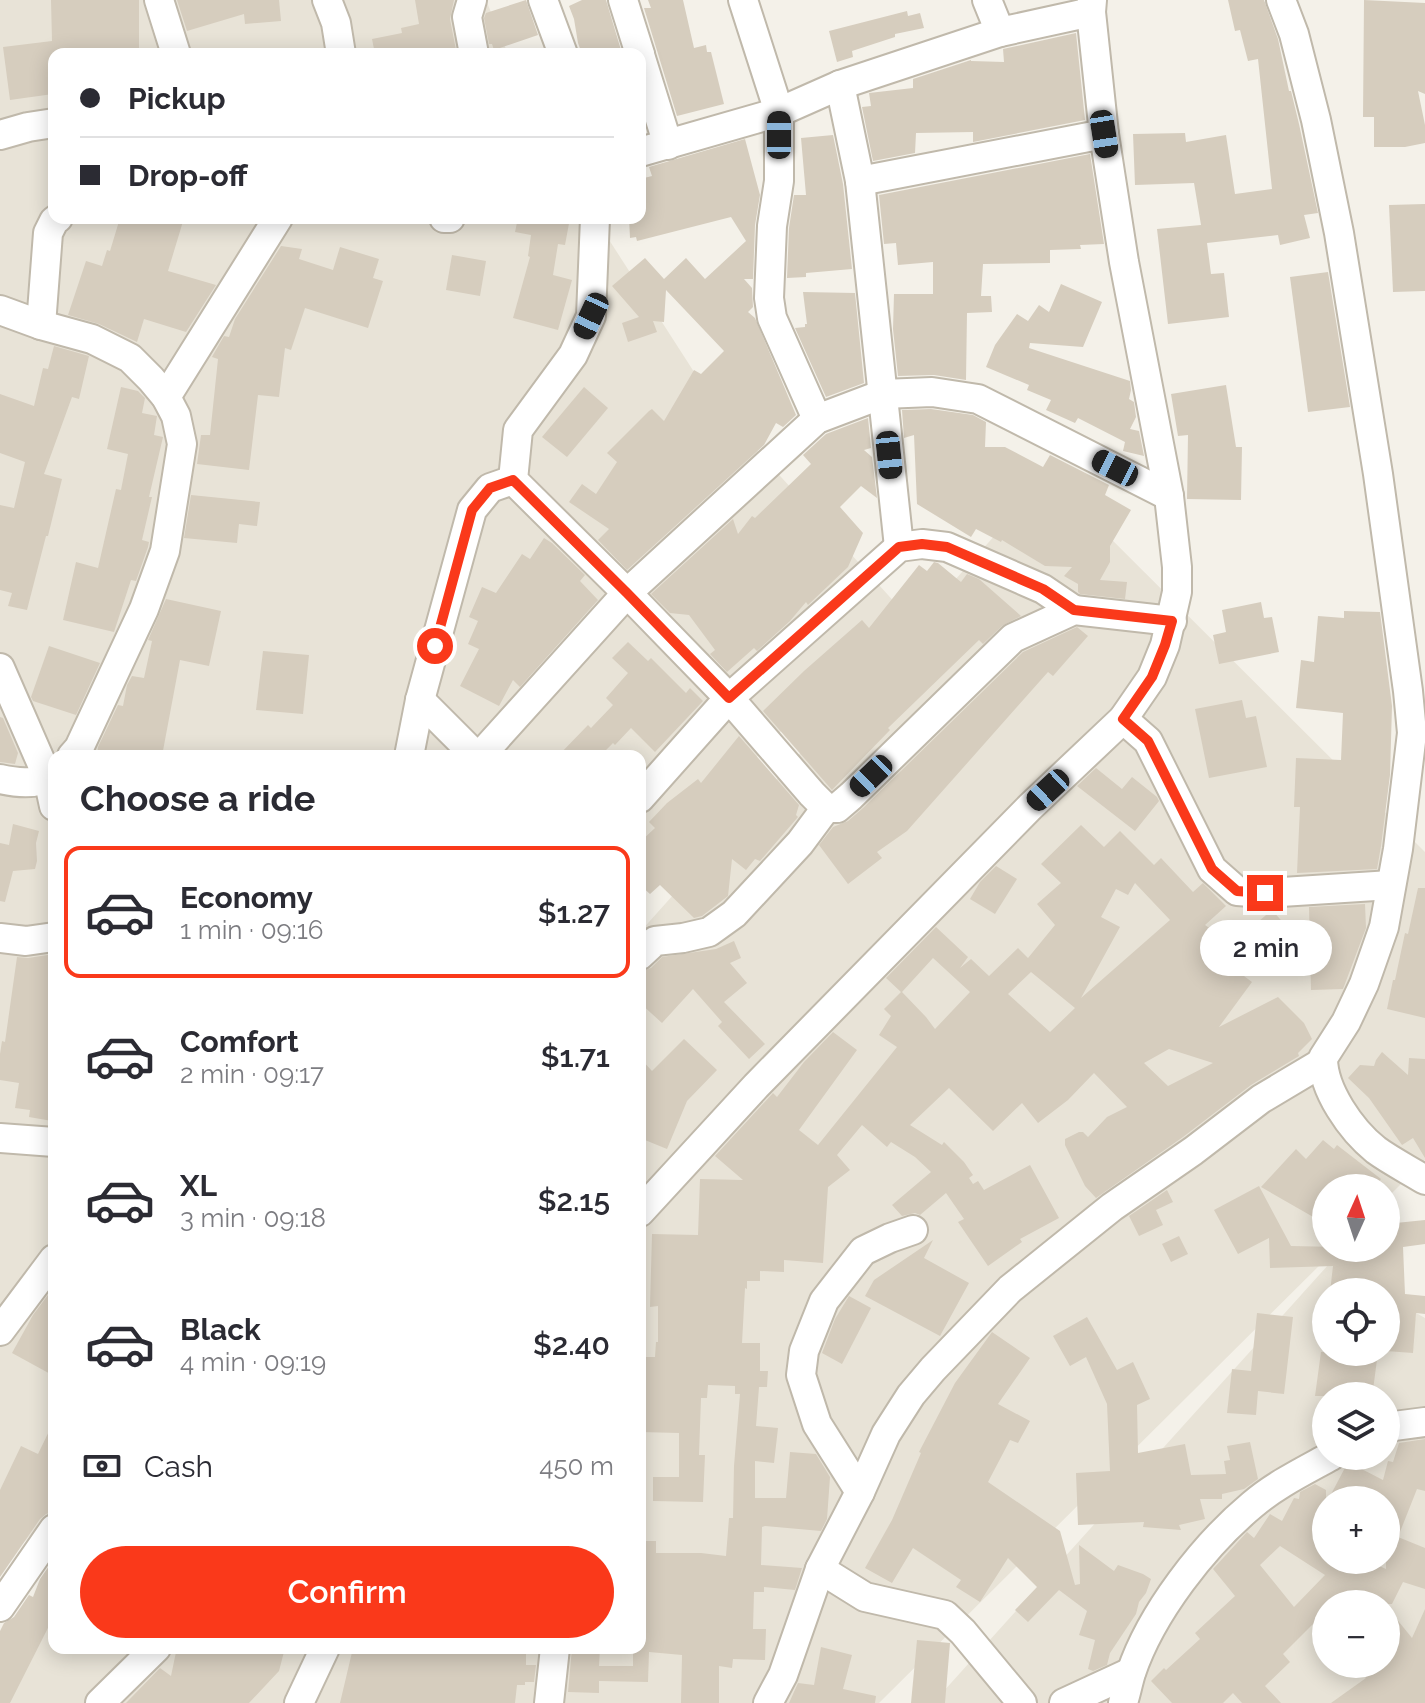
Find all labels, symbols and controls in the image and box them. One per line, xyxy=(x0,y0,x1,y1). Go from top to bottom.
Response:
text: Pickup xyxy=(128,81,226,116)
car xyxy=(1088,108,1120,160)
car xyxy=(767,111,791,159)
text: Drop-off xyxy=(128,158,248,193)
car xyxy=(570,289,612,343)
car xyxy=(875,430,903,480)
car xyxy=(1088,446,1142,490)
route start xyxy=(417,628,453,664)
car xyxy=(845,751,897,801)
car xyxy=(1022,765,1074,815)
text: Choose a ride xyxy=(80,777,315,819)
route end xyxy=(1247,875,1283,911)
icon: car xyxy=(84,876,156,948)
text: Economy xyxy=(180,880,313,915)
text: $1.27 xyxy=(538,895,610,930)
text: 1 min · 09:16 xyxy=(180,915,324,945)
callout: 2 min xyxy=(1199,921,1331,977)
text: 2 min xyxy=(1233,933,1299,963)
icon: car xyxy=(84,1020,156,1092)
text: Comfort xyxy=(180,1024,299,1059)
text: $1.71 xyxy=(541,1039,610,1074)
text: 2 min · 09:17 xyxy=(180,1059,324,1089)
icon: car xyxy=(84,1164,156,1236)
text: XL xyxy=(180,1168,217,1203)
north arrow xyxy=(1312,1174,1400,1262)
map controls xyxy=(1312,1174,1400,1678)
text: $2.15 xyxy=(538,1183,610,1218)
text: 3 min · 09:18 xyxy=(180,1203,326,1233)
button: locate xyxy=(1312,1278,1400,1366)
icon: car xyxy=(84,1308,156,1380)
text: Black xyxy=(180,1312,261,1347)
text: $2.40 xyxy=(533,1327,610,1362)
text: 4 min · 09:19 xyxy=(180,1347,326,1377)
button: layers xyxy=(1312,1382,1400,1470)
icon: cash xyxy=(80,1444,124,1488)
text: Cash xyxy=(144,1449,213,1484)
text: 450 m xyxy=(539,1451,614,1481)
button: + xyxy=(1312,1486,1400,1574)
button: Confirm xyxy=(80,1546,614,1638)
button: − xyxy=(1312,1590,1400,1678)

